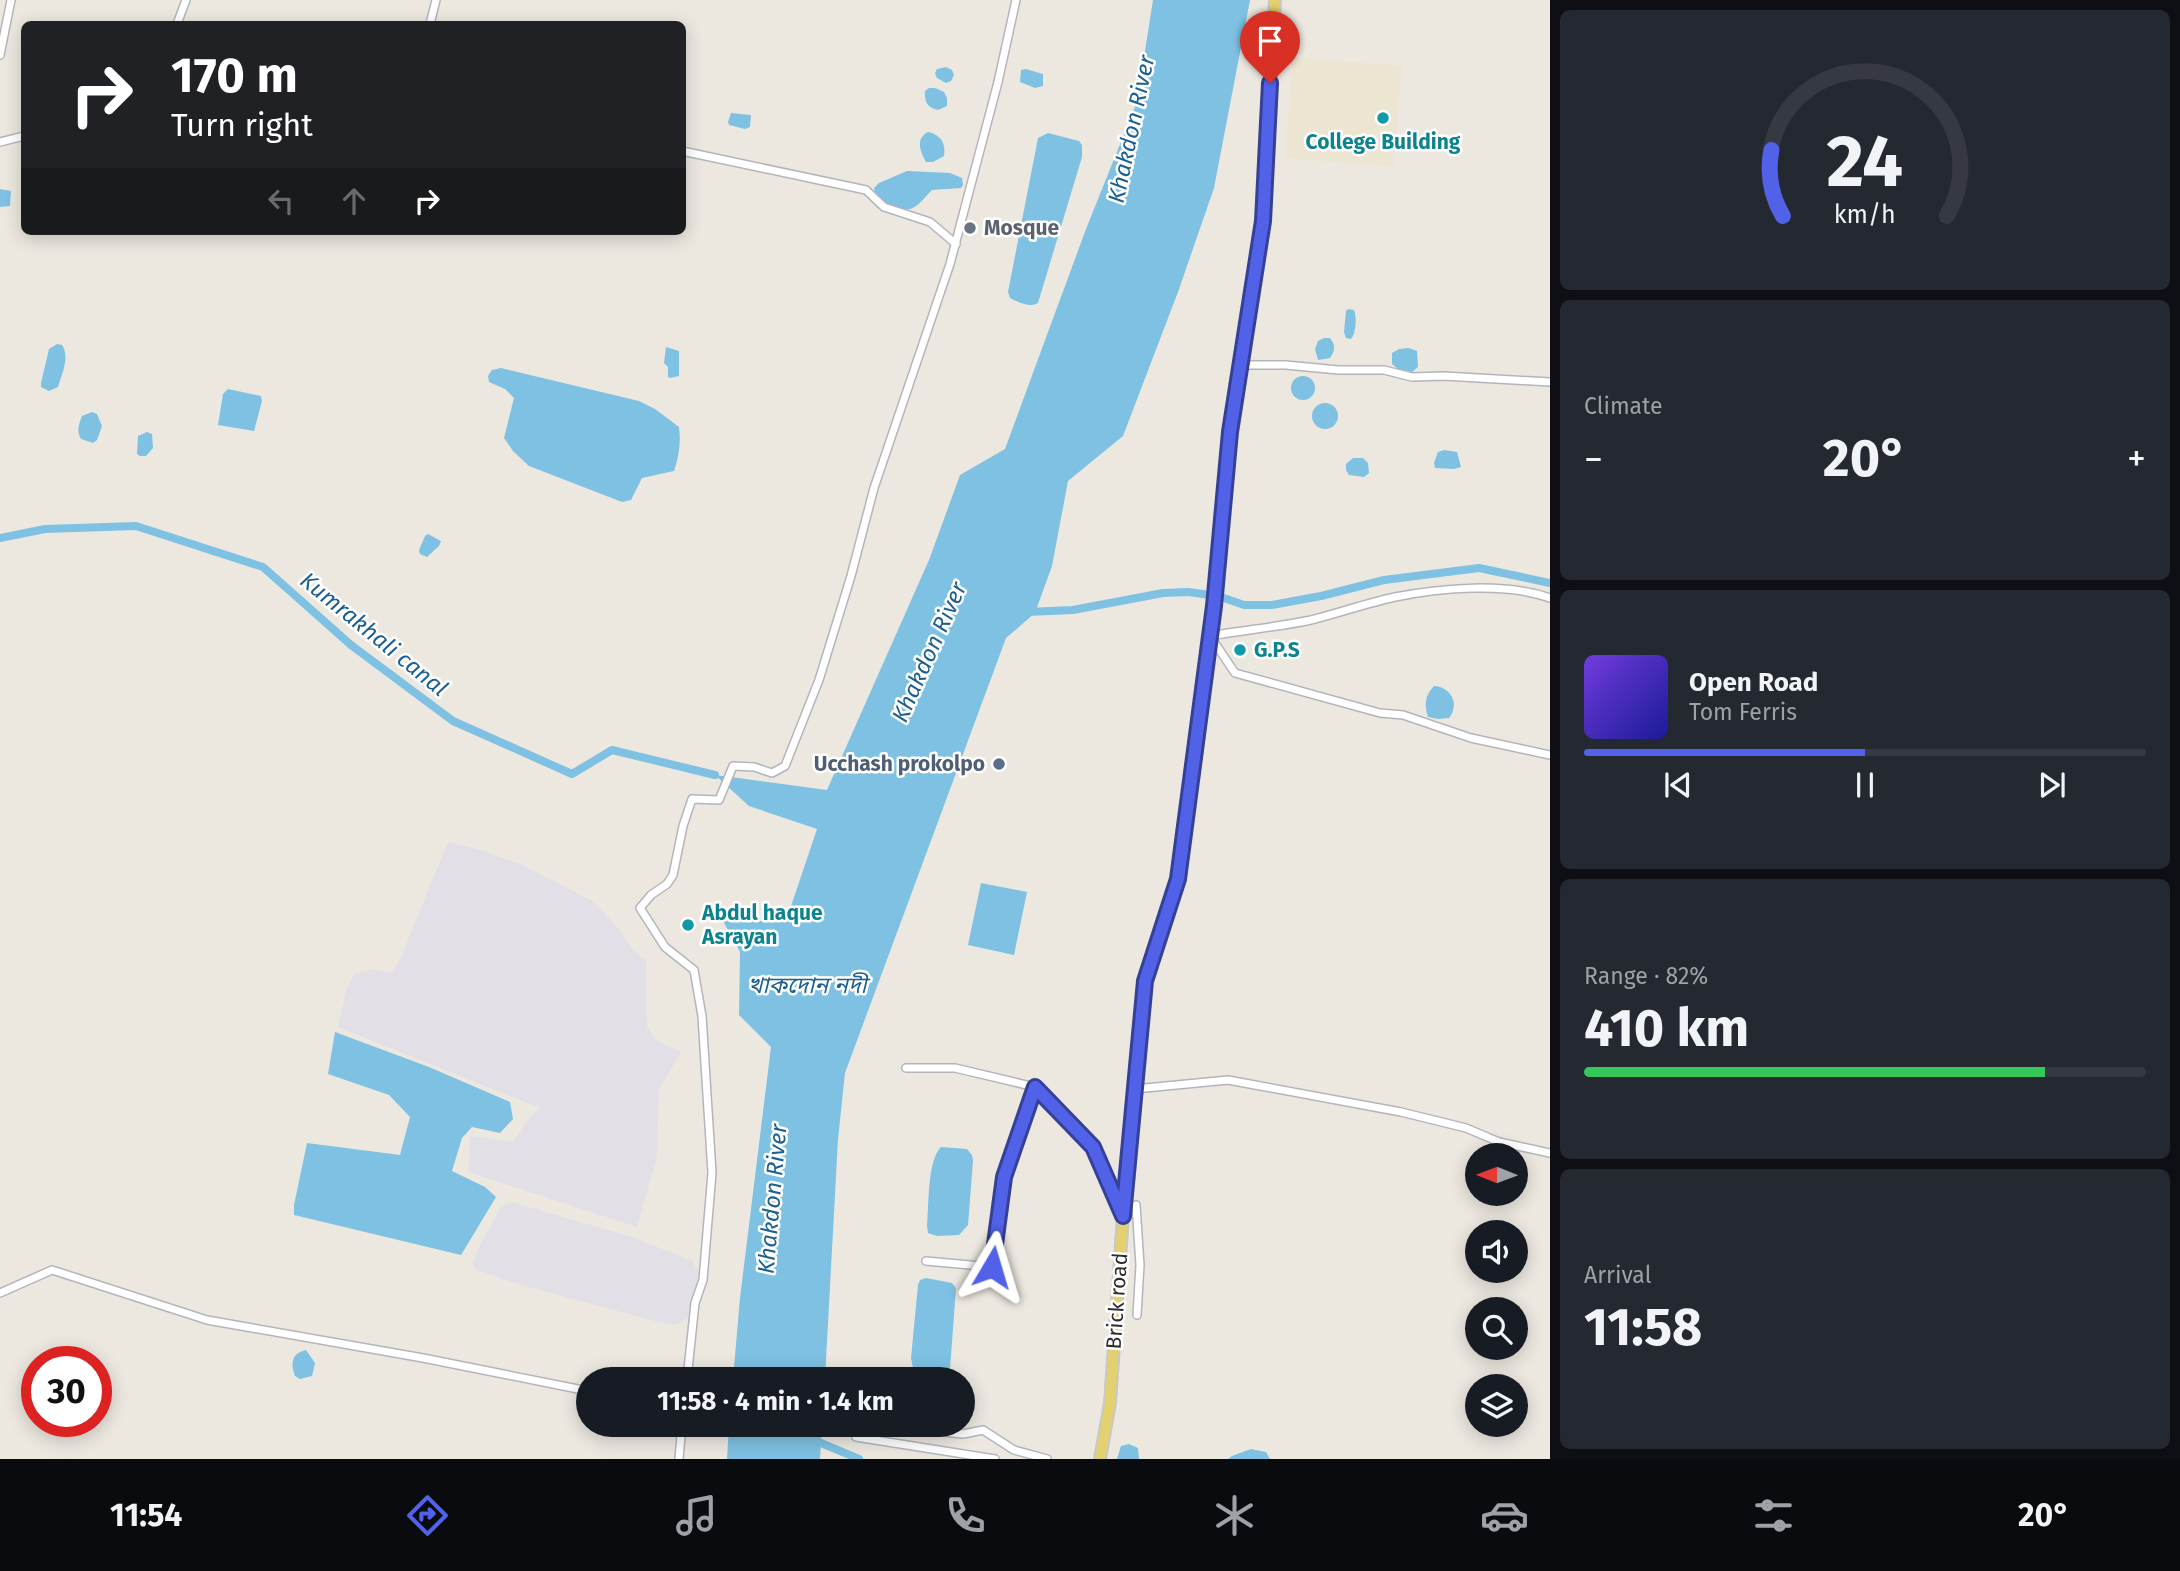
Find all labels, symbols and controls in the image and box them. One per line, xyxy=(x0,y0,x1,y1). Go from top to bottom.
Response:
pin xyxy=(1240,11,1300,83)
icon: arrive xyxy=(1251,22,1289,60)
text: 170 m xyxy=(171,46,298,105)
icon: right xyxy=(56,49,147,140)
water label: Khakdon River xyxy=(1102,51,1161,205)
text: Turn right xyxy=(171,106,313,144)
marker: College Building xyxy=(1375,110,1391,126)
text: 24 xyxy=(1827,118,1903,205)
place label: College Building xyxy=(1306,129,1461,155)
icon: left xyxy=(262,182,300,220)
icon: ahead xyxy=(335,182,373,220)
icon: right xyxy=(408,182,446,220)
text: km/h xyxy=(1834,200,1896,230)
place label: Mosque xyxy=(984,215,1060,241)
marker: Mosque xyxy=(962,220,978,236)
text: Climate xyxy=(1584,392,1663,420)
text: 20° xyxy=(1823,427,1907,490)
text: − xyxy=(1584,436,1603,482)
text: + xyxy=(2127,436,2146,482)
water label: Kumrakhali canal xyxy=(295,566,453,702)
water label: Khakdon River xyxy=(886,576,973,726)
place label: G.P.S xyxy=(1254,637,1300,663)
marker: G.P.S xyxy=(1232,642,1248,658)
text: Open Road xyxy=(1689,667,1818,698)
text: Tom Ferris xyxy=(1689,698,1797,726)
place label: Ucchash prokolpo xyxy=(814,751,985,777)
marker: Ucchash prokolpo xyxy=(991,756,1007,772)
icon: previous xyxy=(1659,766,1697,804)
icon: pause xyxy=(1846,766,1884,804)
icon: next xyxy=(2033,766,2071,804)
place label: Abdul haque Asrayan xyxy=(701,900,823,950)
marker: Abdul haque Asrayan xyxy=(680,917,696,933)
text: Range · 82% xyxy=(1584,962,1708,990)
water label: খাকদোন নদী xyxy=(747,971,871,999)
text: 410 km xyxy=(1584,997,1749,1060)
water label: Khakdon River xyxy=(751,1122,793,1275)
north arrow xyxy=(1465,1143,1528,1206)
map controls xyxy=(1465,1143,1528,1437)
button: sound xyxy=(1465,1220,1528,1283)
position arrow xyxy=(955,1230,1029,1304)
street label: Brick road xyxy=(1101,1252,1133,1350)
text: Arrival xyxy=(1584,1261,1651,1289)
text: 11:58 xyxy=(1584,1296,1702,1359)
button: search xyxy=(1465,1297,1528,1360)
speed limit sign: 30 xyxy=(21,1346,112,1437)
button: layers xyxy=(1465,1374,1528,1437)
text: 11:58 · 4 min · 1.4 km xyxy=(657,1386,894,1417)
icon: directions xyxy=(403,1491,452,1540)
icon: music xyxy=(672,1491,721,1540)
icon: phone xyxy=(941,1491,990,1540)
icon: climate xyxy=(1210,1491,1259,1540)
icon: car xyxy=(1480,1491,1529,1540)
icon: filters xyxy=(1749,1491,1798,1540)
text: 11:54 xyxy=(110,1496,182,1534)
text: 20° xyxy=(2018,1496,2070,1534)

